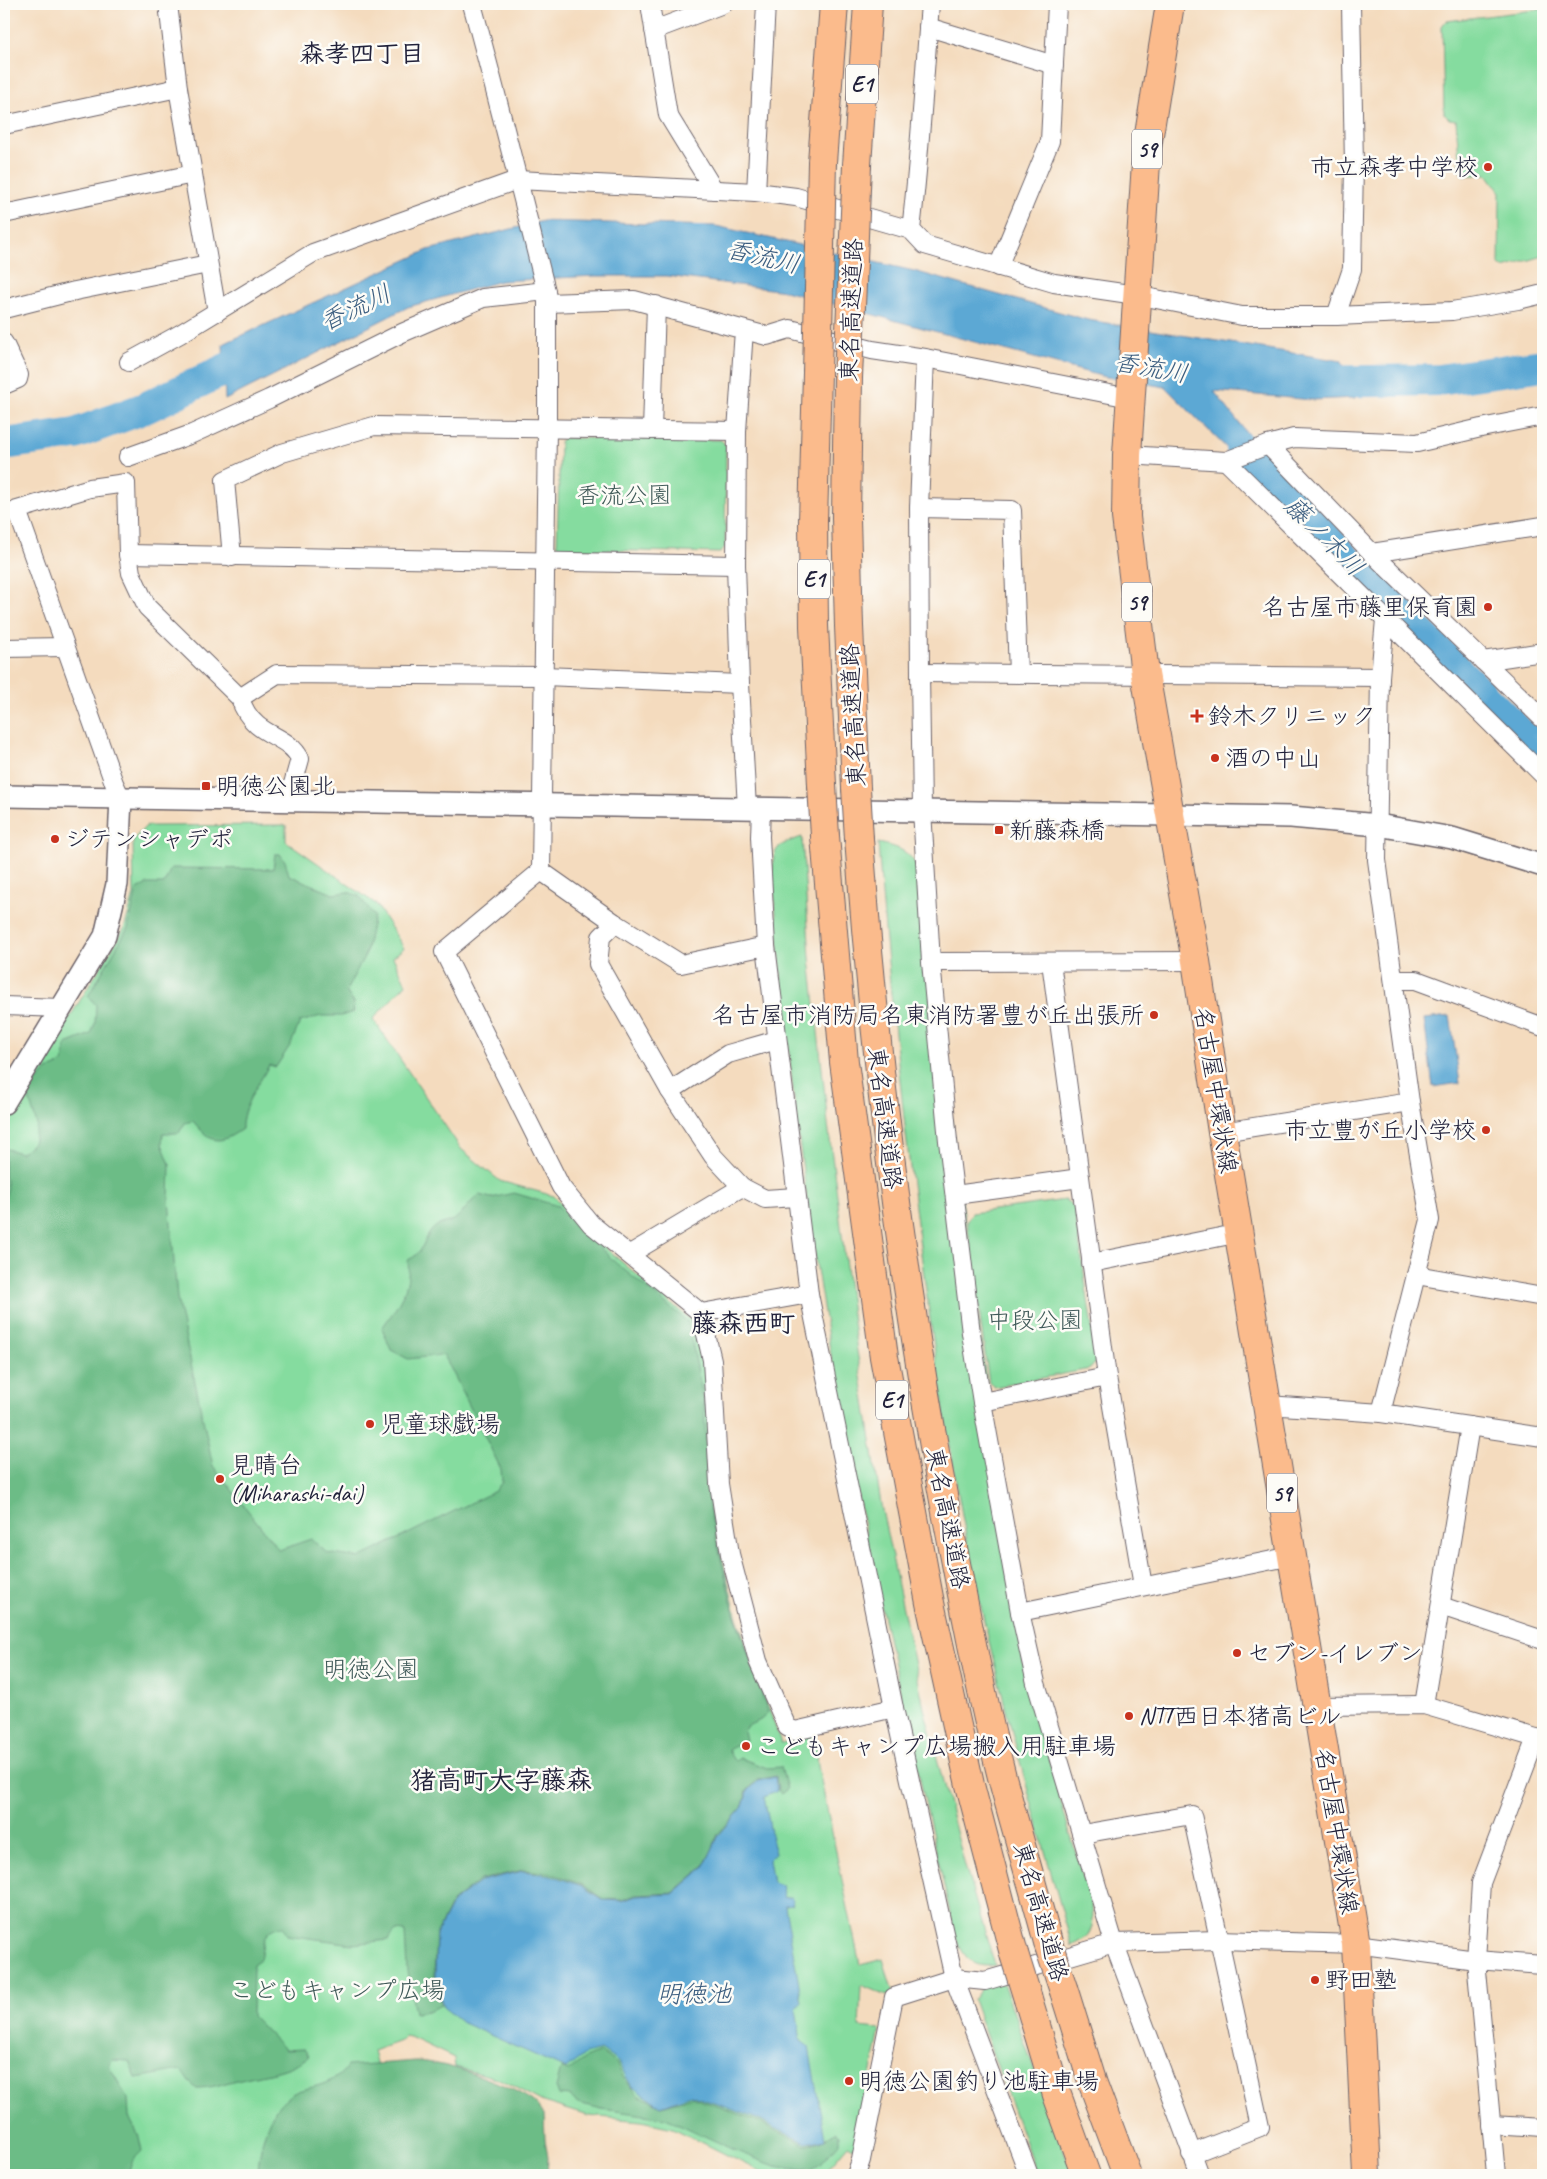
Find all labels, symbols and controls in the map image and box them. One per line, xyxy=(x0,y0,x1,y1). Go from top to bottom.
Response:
district label: 森孝四丁目 xyxy=(299,38,425,70)
road number: E1 xyxy=(846,64,878,104)
road number: 59 xyxy=(1132,130,1162,168)
place label: 市立森孝中学校 xyxy=(1310,152,1478,182)
marker: 市立森孝中学校 xyxy=(1482,161,1494,173)
water label: 香流川 xyxy=(723,233,803,281)
street label: 東名高速道路 xyxy=(833,238,869,382)
water label: 香流川 xyxy=(315,278,396,338)
water label: 香流川 xyxy=(1111,346,1191,390)
park label: 香流公園 xyxy=(576,480,672,510)
water label: 藤ノ木川 xyxy=(1278,490,1371,583)
road number: E1 xyxy=(798,560,830,598)
road number: 59 xyxy=(1122,582,1152,622)
place label: 名古屋市藤里保育園 xyxy=(1262,592,1478,622)
marker: 名古屋市藤里保育園 xyxy=(1482,601,1494,613)
street label: 東名高速道路 xyxy=(834,642,872,788)
place label: 鈴木クリニック xyxy=(1208,701,1376,731)
marker: 鈴木クリニック xyxy=(1190,709,1204,723)
place label: 酒の中山 xyxy=(1225,743,1321,773)
marker: 酒の中山 xyxy=(1209,752,1221,764)
place label: 明徳公園北 xyxy=(216,771,336,801)
marker: 明徳公園北 xyxy=(200,780,212,792)
place label: 新藤森橋 xyxy=(1009,815,1105,845)
place label: ジテンシャデポ xyxy=(65,824,233,854)
marker: 新藤森橋 xyxy=(993,824,1005,836)
marker: ジテンシャデポ xyxy=(49,833,61,845)
place label: 名古屋市消防局名東消防署豊が丘出張所 xyxy=(712,1000,1144,1030)
street label: 名古屋中環状線 xyxy=(1188,1005,1244,1175)
marker: 名古屋市消防局名東消防署豊が丘出張所 xyxy=(1148,1009,1160,1021)
street label: 東名高速道路 xyxy=(861,1045,909,1191)
place label: 市立豊が丘小学校 xyxy=(1284,1115,1476,1145)
marker: 市立豊が丘小学校 xyxy=(1480,1124,1492,1136)
park label: 中段公園 xyxy=(987,1305,1083,1335)
district label: 藤森西町 xyxy=(691,1307,795,1340)
road number: E1 xyxy=(876,1380,908,1420)
place label: 児童球戯場 xyxy=(380,1409,500,1439)
marker: 児童球戯場 xyxy=(364,1418,376,1430)
street label: 東名高速道路 xyxy=(920,1444,976,1592)
place label: 見晴台 (Miharashi-dai) xyxy=(230,1450,364,1508)
marker: 見晴台 (Miharashi-dai) xyxy=(214,1473,226,1485)
road number: 59 xyxy=(1267,1474,1297,1512)
place label: セブン-イレブン xyxy=(1247,1638,1423,1668)
marker: セブン-イレブン xyxy=(1231,1647,1243,1659)
park label: 明徳公園 xyxy=(323,1654,419,1684)
place label: NTT西日本猪高ビル xyxy=(1139,1701,1341,1731)
marker: NTT西日本猪高ビル xyxy=(1123,1710,1135,1722)
place label: こどもキャンプ広場搬入用駐車場 xyxy=(756,1731,1116,1761)
marker: こどもキャンプ広場搬入用駐車場 xyxy=(740,1740,752,1752)
street label: 名古屋中環状線 xyxy=(1309,1746,1365,1916)
district label: 猪高町大字藤森 xyxy=(410,1764,592,1797)
street label: 東名高速道路 xyxy=(1007,1839,1075,1985)
place label: 野田塾 xyxy=(1325,1965,1397,1995)
marker: 野田塾 xyxy=(1309,1974,1321,1986)
park label: こどもキャンプ広場 xyxy=(229,1975,445,2005)
water label: 明徳池 xyxy=(656,1978,732,2010)
place label: 明徳公園釣り池駐車場 xyxy=(859,2066,1099,2096)
marker: 明徳公園釣り池駐車場 xyxy=(843,2075,855,2087)

